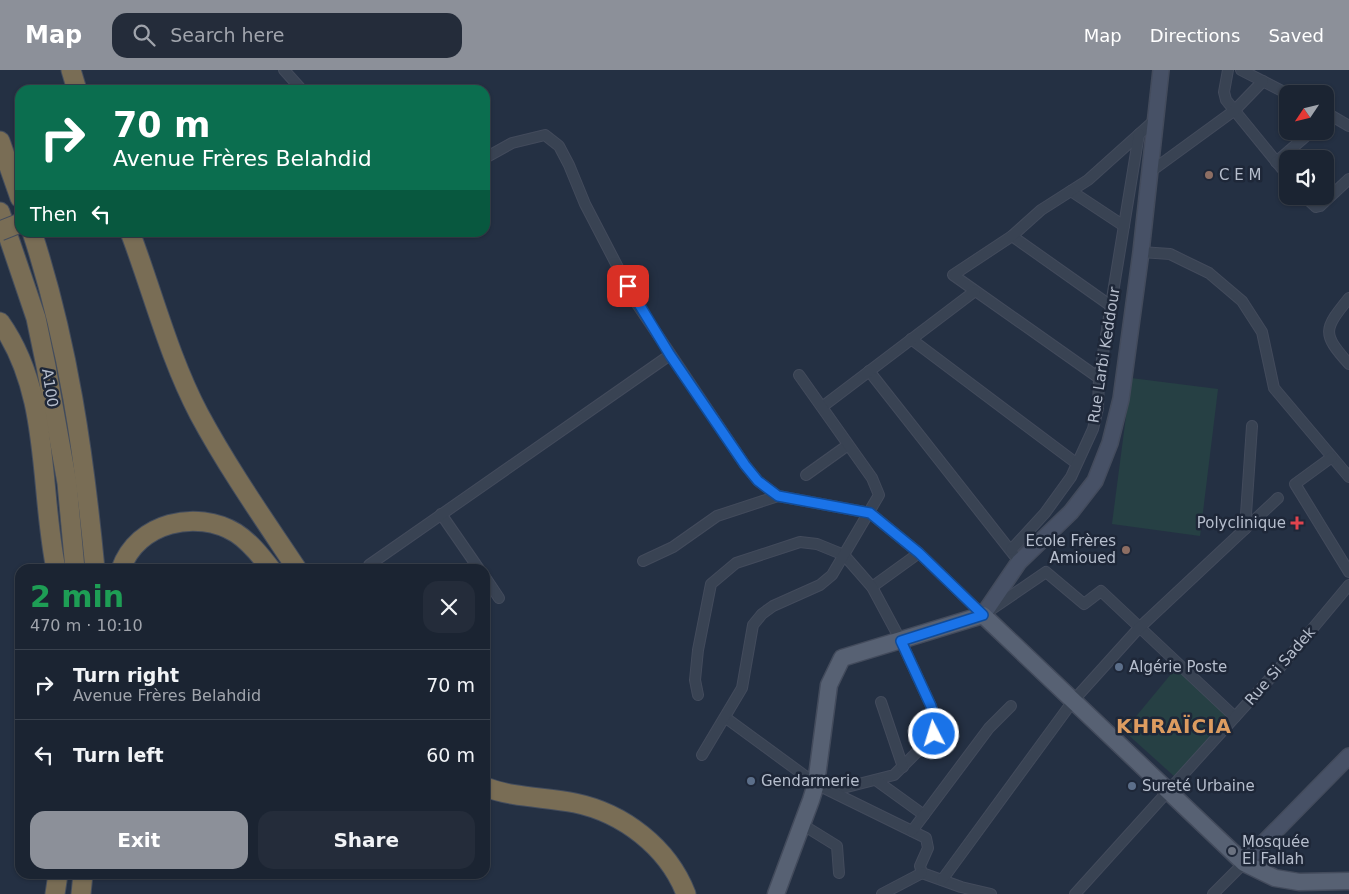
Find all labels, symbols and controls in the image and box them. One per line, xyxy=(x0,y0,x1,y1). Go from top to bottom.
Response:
search box xyxy=(112,13,462,58)
text: Map xyxy=(25,21,82,49)
icon: search xyxy=(130,21,158,49)
text: Search here xyxy=(170,24,284,46)
text: Map xyxy=(1084,25,1122,46)
text: Directions xyxy=(1150,25,1240,46)
text: Saved xyxy=(1268,25,1324,46)
north arrow xyxy=(1279,85,1334,140)
map controls xyxy=(1279,85,1334,205)
icon: right xyxy=(30,105,95,170)
text: 70 m xyxy=(113,105,210,145)
text: Avenue Frères Belahdid xyxy=(113,146,372,171)
button: sound xyxy=(1279,150,1334,205)
place label: C E M xyxy=(1219,166,1261,184)
marker: C E M xyxy=(1203,169,1215,181)
icon: left xyxy=(87,200,115,228)
text: Then xyxy=(30,203,77,225)
pin xyxy=(607,265,649,307)
icon: arrive xyxy=(614,272,642,300)
street label: Rue Larbi Keddour xyxy=(1084,285,1124,424)
street label: A100 xyxy=(38,367,62,409)
place label: Polyclinique xyxy=(1197,514,1286,532)
marker: Polyclinique xyxy=(1290,516,1304,530)
place label: Ecole Frères Amioued xyxy=(1025,532,1116,567)
marker: Ecole Frères Amioued xyxy=(1120,544,1132,556)
text: 2 min xyxy=(30,579,124,614)
button: close xyxy=(423,581,475,633)
text: 470 m · 10:10 xyxy=(30,616,143,635)
street label: Rue Si Sadek xyxy=(1241,623,1319,709)
place label: Algérie Poste xyxy=(1129,658,1227,676)
marker: Algérie Poste xyxy=(1113,661,1125,673)
text: Turn right xyxy=(73,664,179,686)
icon: right xyxy=(30,671,58,699)
text: 70 m xyxy=(426,674,475,696)
text: Avenue Frères Belahdid xyxy=(73,686,261,705)
position arrow xyxy=(907,707,959,759)
district label: KHRAÏCIA xyxy=(1116,714,1232,738)
icon: left xyxy=(30,741,58,769)
text: Turn left xyxy=(73,744,164,766)
text: 60 m xyxy=(426,744,475,766)
place label: Gendarmerie xyxy=(761,772,859,790)
marker: Gendarmerie xyxy=(745,775,757,787)
place label: Sureté Urbaine xyxy=(1142,777,1255,795)
marker: Sureté Urbaine xyxy=(1126,780,1138,792)
button: Exit xyxy=(30,811,248,869)
button: Share xyxy=(258,811,475,869)
place label: Mosquée El Fallah xyxy=(1242,833,1309,868)
marker: Mosquée El Fallah xyxy=(1226,845,1238,857)

